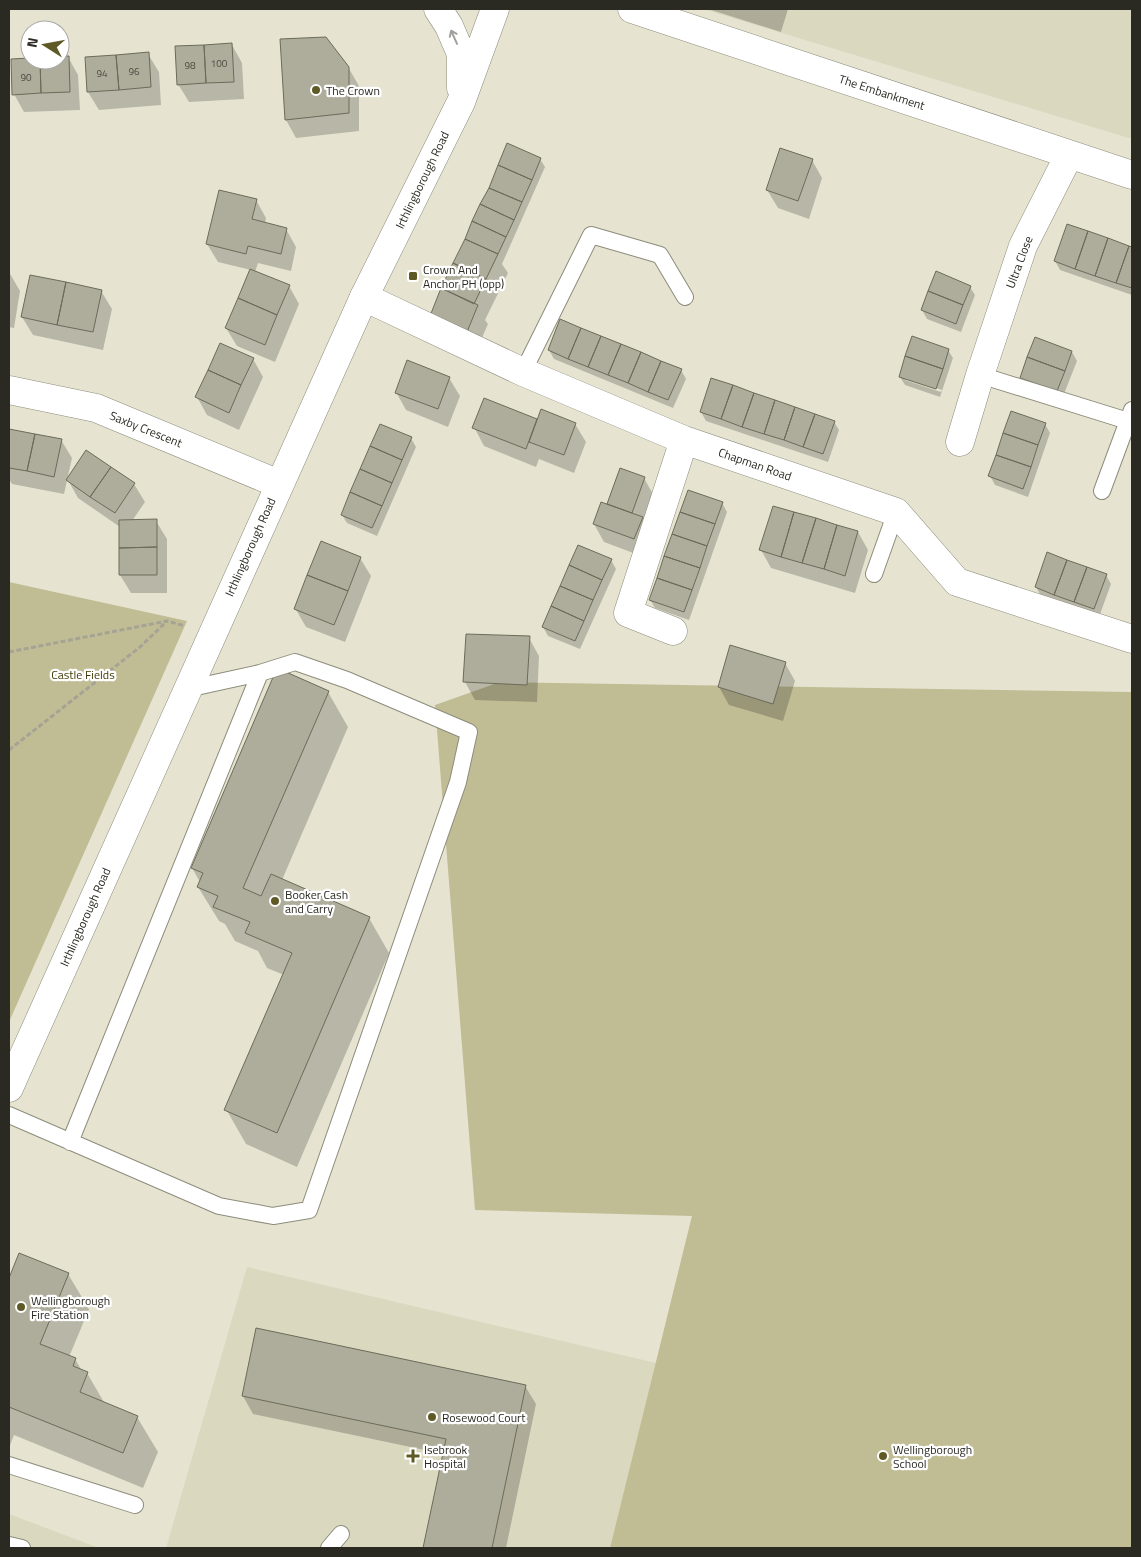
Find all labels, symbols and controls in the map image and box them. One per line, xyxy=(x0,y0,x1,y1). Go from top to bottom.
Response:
north arrow xyxy=(20,20,70,70)
one-way arrow xyxy=(448,30,458,45)
text: N xyxy=(21,36,43,49)
house number: 100 xyxy=(211,56,228,71)
house number: 98 xyxy=(184,58,196,73)
house number: 96 xyxy=(128,64,140,79)
house number: 94 xyxy=(96,66,108,81)
street label: The Embankment xyxy=(837,69,928,115)
house number: 90 xyxy=(20,70,32,85)
place label: The Crown xyxy=(326,81,380,100)
marker: The Crown xyxy=(310,84,322,96)
street label: Irthlingborough Road xyxy=(390,128,454,232)
street label: Ultra Close xyxy=(1000,233,1038,291)
place label: Crown And Anchor PH (opp) xyxy=(423,260,504,293)
marker: Crown And Anchor PH (opp) xyxy=(407,270,419,282)
street label: Saxby Crescent xyxy=(107,406,186,452)
street label: Chapman Road xyxy=(716,443,794,485)
street label: Irthlingborough Road xyxy=(220,495,280,599)
park label: Castle Fields xyxy=(51,665,115,684)
street label: Irthlingborough Road xyxy=(55,865,115,969)
place label: Booker Cash and Carry xyxy=(285,885,348,918)
marker: Booker Cash and Carry xyxy=(269,895,281,907)
place label: Wellingborough Fire Station xyxy=(31,1291,110,1324)
marker: Wellingborough Fire Station xyxy=(15,1301,27,1313)
place label: Rosewood Court xyxy=(442,1408,526,1427)
marker: Rosewood Court xyxy=(426,1411,438,1423)
place label: Isebrook Hospital xyxy=(424,1440,468,1473)
place label: Wellingborough School xyxy=(893,1440,972,1473)
marker: Isebrook Hospital xyxy=(406,1449,420,1463)
marker: Wellingborough School xyxy=(877,1450,889,1462)

